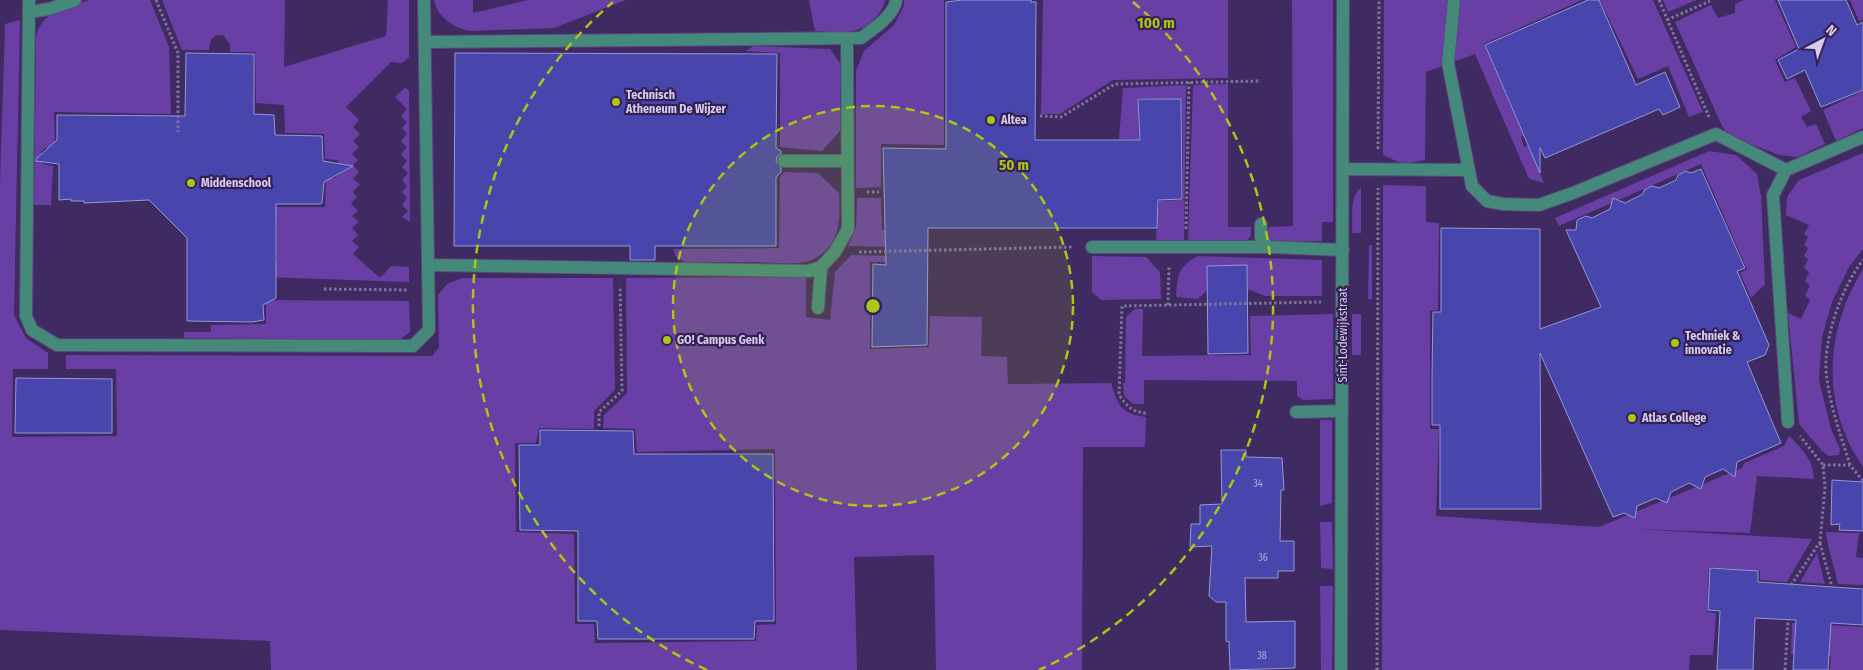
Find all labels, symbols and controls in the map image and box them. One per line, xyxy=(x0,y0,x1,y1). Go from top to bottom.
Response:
text: 100 m xyxy=(1137,14,1175,32)
north arrow xyxy=(1798,15,1848,65)
text: N xyxy=(1822,21,1840,40)
place label: Technisch Atheneum De Wijzer xyxy=(625,88,727,116)
marker: Technisch Atheneum De Wijzer xyxy=(610,96,622,108)
place label: Altea xyxy=(1000,113,1027,127)
marker: Altea xyxy=(985,114,997,126)
text: 50 m xyxy=(999,156,1029,174)
place label: Middenschool xyxy=(201,176,272,190)
marker: Middenschool xyxy=(185,177,197,189)
street label: Sint-Lodewijkstraat xyxy=(1336,288,1350,382)
centre of rings xyxy=(864,297,882,315)
place label: Techniek & innovatie xyxy=(1685,329,1741,357)
place label: GO! Campus Genk xyxy=(677,333,765,347)
marker: GO! Campus Genk xyxy=(661,334,673,346)
marker: Techniek & innovatie xyxy=(1669,337,1681,349)
place label: Atlas College xyxy=(1641,411,1706,425)
marker: Atlas College xyxy=(1626,412,1638,424)
house number: 34 xyxy=(1253,478,1263,490)
house number: 36 xyxy=(1258,552,1268,564)
house number: 38 xyxy=(1257,650,1267,662)

